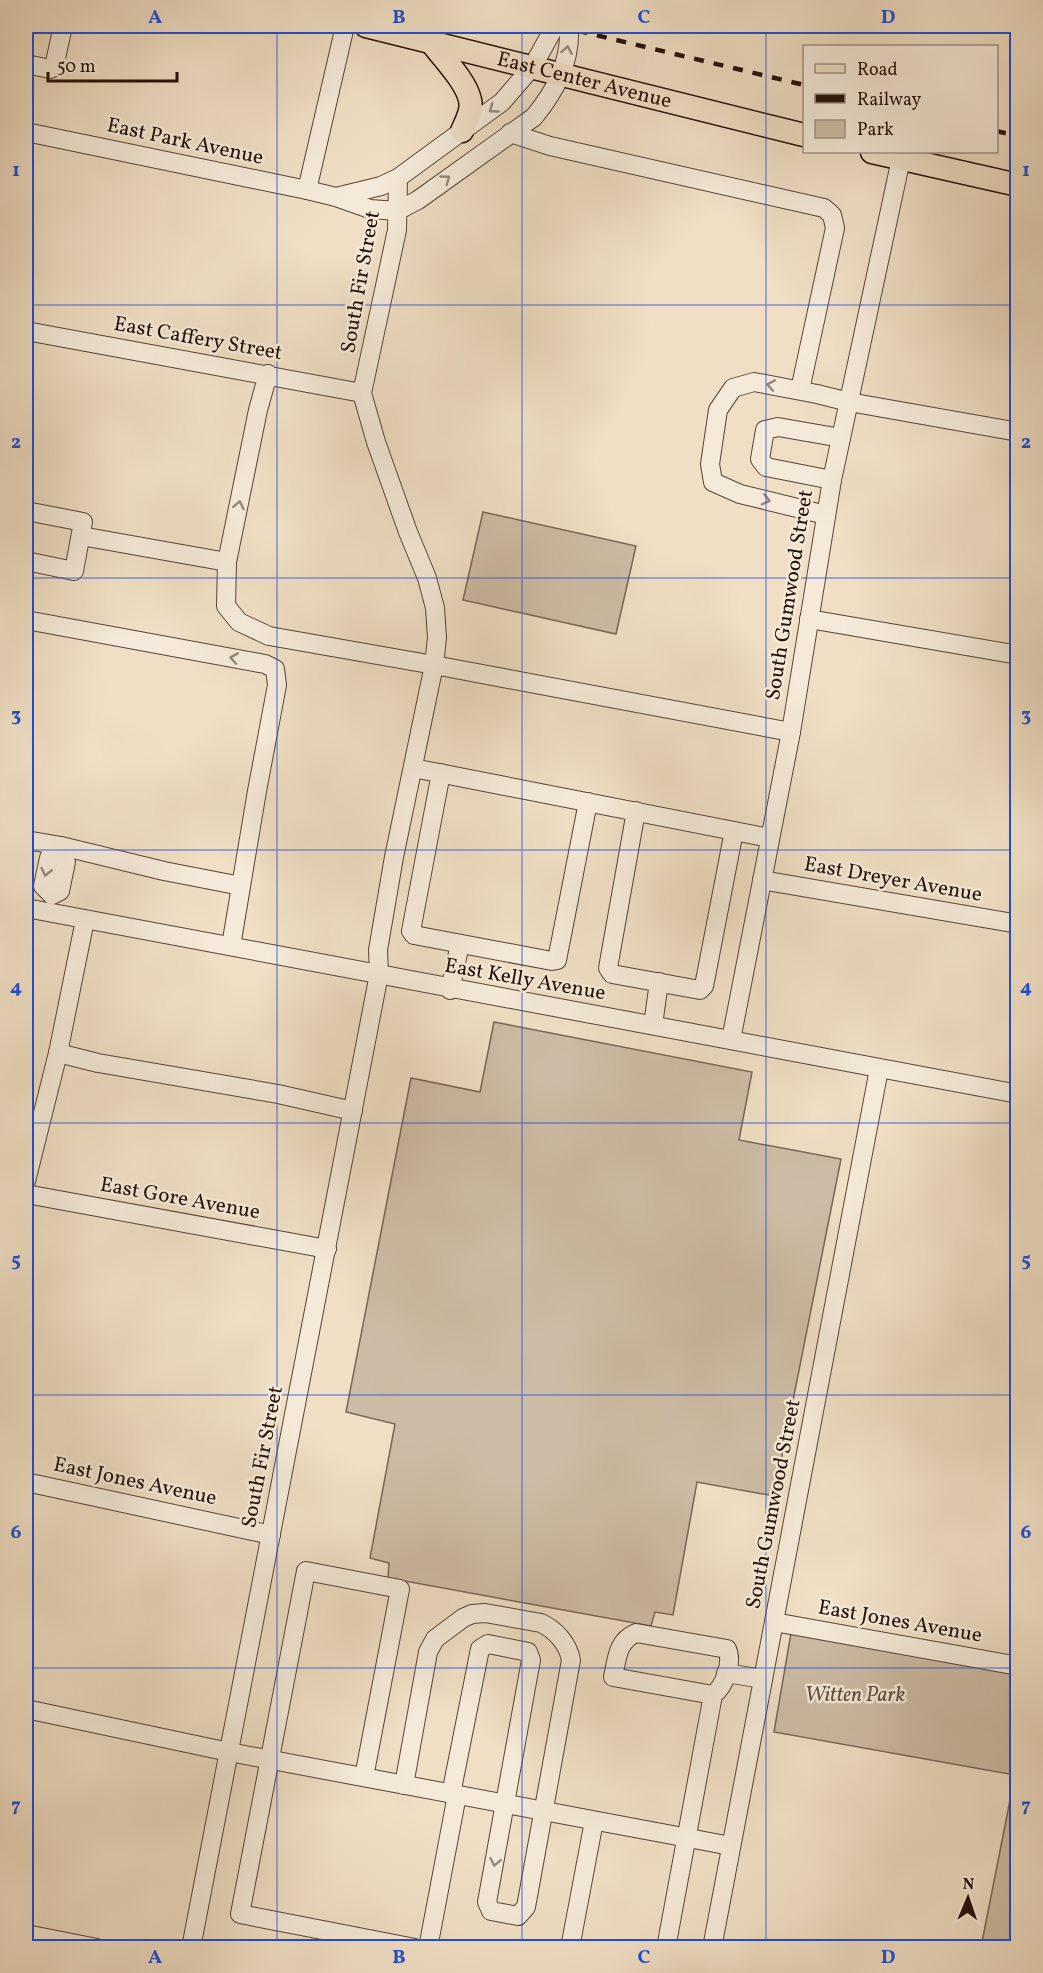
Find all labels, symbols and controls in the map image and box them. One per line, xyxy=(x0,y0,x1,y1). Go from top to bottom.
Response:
text: A xyxy=(148,4,162,32)
text: B xyxy=(392,4,406,32)
text: C xyxy=(638,4,651,32)
text: D xyxy=(881,4,895,32)
scale bar xyxy=(48,45,177,83)
street label: East Center Avenue xyxy=(494,45,675,116)
one-way arrow xyxy=(560,45,573,55)
legend xyxy=(803,45,998,153)
text: 50 m xyxy=(57,55,96,80)
text: Road xyxy=(857,58,898,83)
text: Railway xyxy=(857,88,921,113)
one-way arrow xyxy=(489,101,500,112)
street label: East Park Avenue xyxy=(104,111,266,173)
text: Park xyxy=(857,118,894,143)
text: 1 xyxy=(12,157,20,185)
text: 1 xyxy=(1022,157,1030,185)
one-way arrow xyxy=(440,176,451,187)
street label: South Fir Street xyxy=(334,208,388,356)
street label: East Caffery Street xyxy=(112,310,284,368)
one-way arrow xyxy=(766,380,776,392)
text: 2 xyxy=(11,429,21,457)
text: 2 xyxy=(1021,429,1031,457)
street label: South Gumwood Street xyxy=(759,487,821,703)
one-way arrow xyxy=(761,493,771,506)
one-way arrow xyxy=(231,500,244,510)
one-way arrow xyxy=(230,652,240,665)
text: 3 xyxy=(11,702,21,730)
text: 3 xyxy=(1021,702,1031,730)
street label: East Dreyer Avenue xyxy=(802,850,984,910)
one-way arrow xyxy=(41,867,54,877)
street label: East Kelly Avenue xyxy=(442,952,608,1008)
text: 4 xyxy=(10,974,22,1002)
text: 4 xyxy=(1020,974,1032,1002)
street label: East Gore Avenue xyxy=(98,1171,262,1227)
text: 5 xyxy=(11,1247,21,1275)
text: 5 xyxy=(1021,1247,1031,1275)
street label: South Fir Street xyxy=(235,1383,291,1531)
street label: South Gumwood Street xyxy=(739,1397,809,1611)
street label: East Jones Avenue xyxy=(51,1451,219,1513)
text: 6 xyxy=(11,1519,22,1547)
text: 6 xyxy=(1021,1519,1032,1547)
street label: East Jones Avenue xyxy=(816,1593,984,1651)
park label: Witten Park xyxy=(805,1681,905,1710)
text: 7 xyxy=(11,1792,21,1820)
text: 7 xyxy=(1021,1792,1031,1820)
one-way arrow xyxy=(489,1857,501,1866)
north arrow xyxy=(938,1868,998,1928)
text: N xyxy=(962,1874,975,1896)
text: A xyxy=(148,1944,162,1972)
text: B xyxy=(392,1944,406,1972)
text: C xyxy=(638,1944,651,1972)
text: D xyxy=(881,1944,895,1972)

